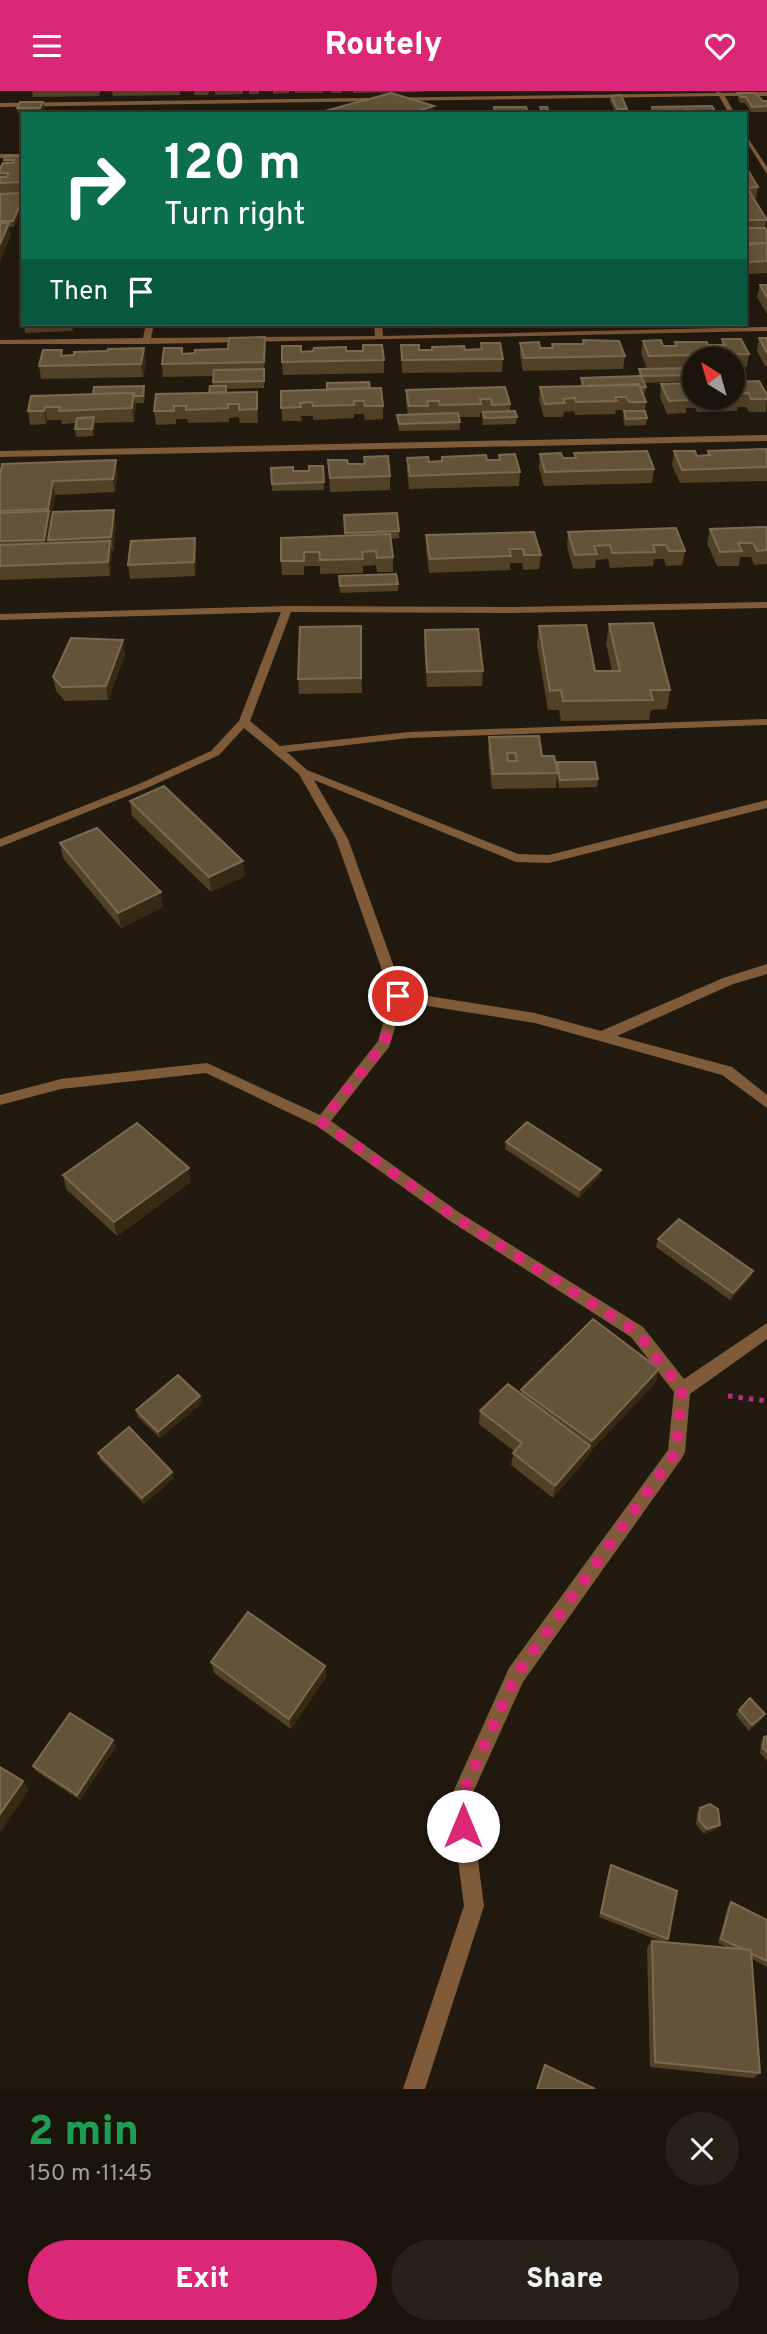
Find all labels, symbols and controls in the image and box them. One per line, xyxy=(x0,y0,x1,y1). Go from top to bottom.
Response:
text: Routely xyxy=(325,26,442,66)
icon: menu xyxy=(28,27,66,65)
icon: heart xyxy=(701,27,739,65)
text: 120 m xyxy=(164,135,301,197)
icon: right xyxy=(49,140,140,231)
text: Turn right xyxy=(164,196,306,236)
icon: arrive xyxy=(122,273,160,311)
text: Then xyxy=(49,276,108,309)
north arrow xyxy=(682,347,746,409)
map controls xyxy=(682,347,745,410)
pin xyxy=(368,966,428,1026)
icon: arrive xyxy=(379,977,417,1015)
position arrow xyxy=(426,1789,500,1863)
text: 2 min xyxy=(28,2107,139,2160)
button: close xyxy=(665,2112,739,2186)
text: 150 m · 11:45 xyxy=(28,2160,152,2189)
button: Exit xyxy=(28,2240,377,2320)
button: Share xyxy=(391,2240,739,2320)

